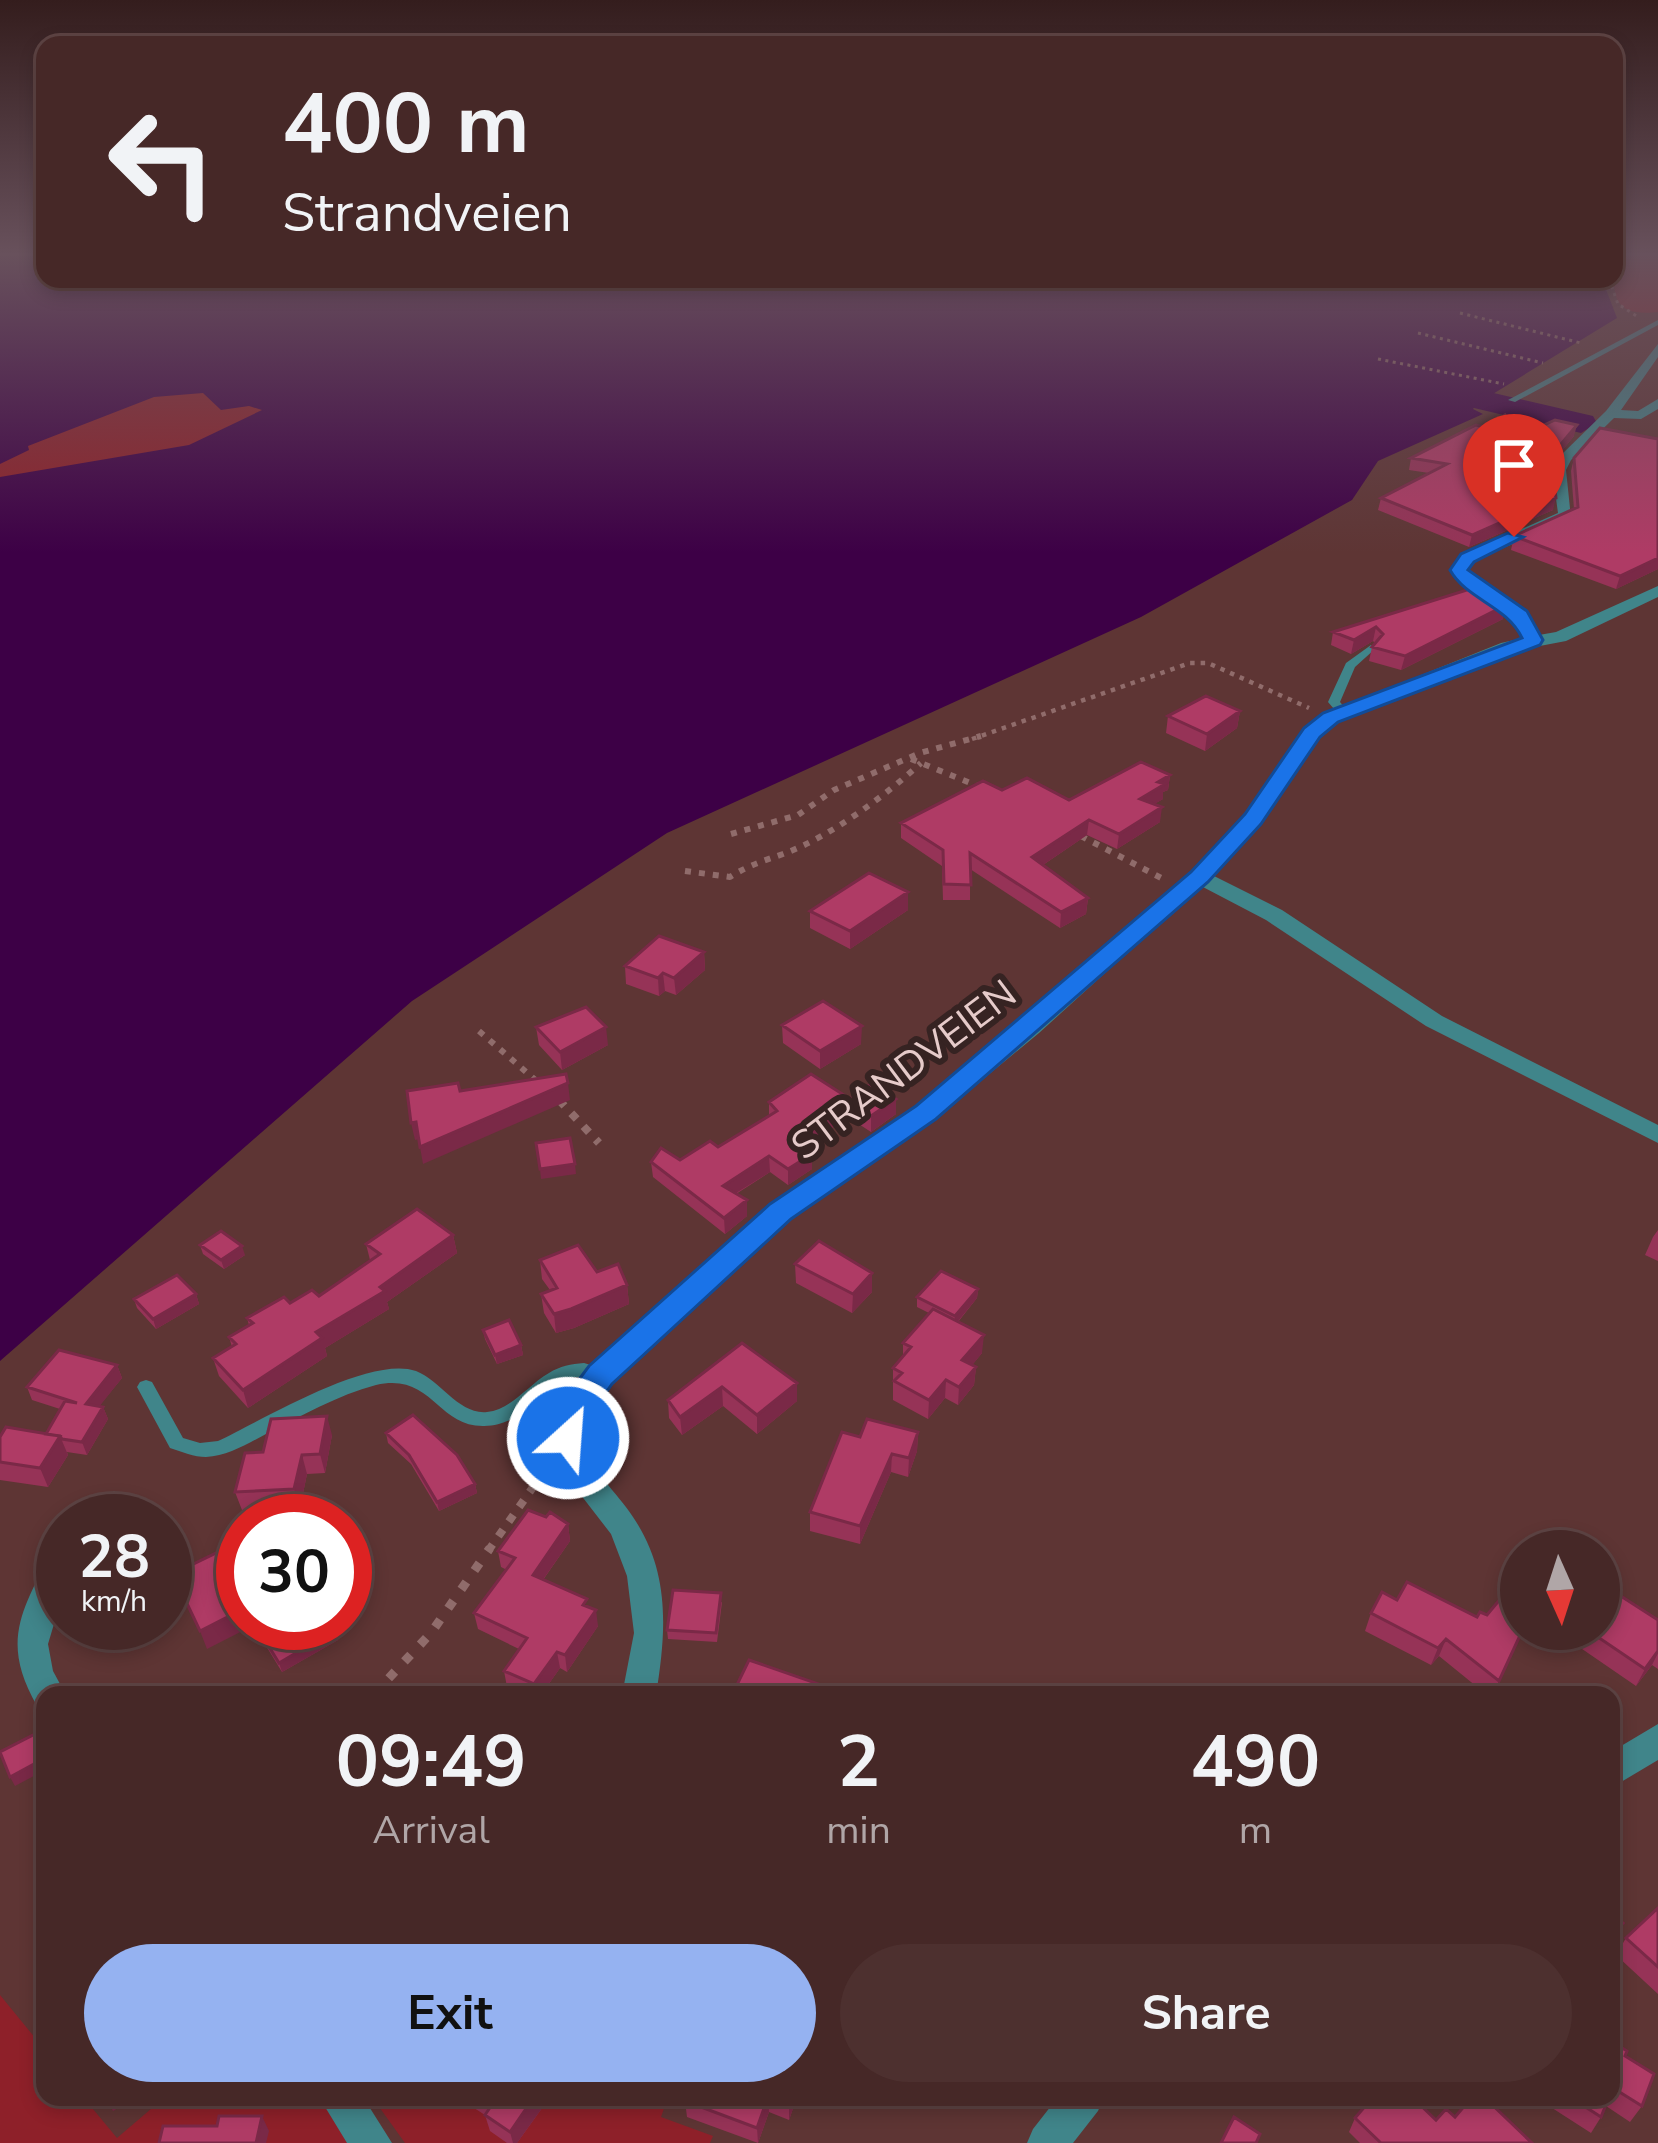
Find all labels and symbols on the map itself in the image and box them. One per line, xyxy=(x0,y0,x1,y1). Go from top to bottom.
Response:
pin xyxy=(1463,414,1565,537)
street label: STRANDVEIEN xyxy=(780,968,1027,1172)
position arrow xyxy=(505,1375,631,1501)
speed limit sign: 30 xyxy=(216,1494,372,1650)
north arrow xyxy=(1500,1530,1620,1650)

